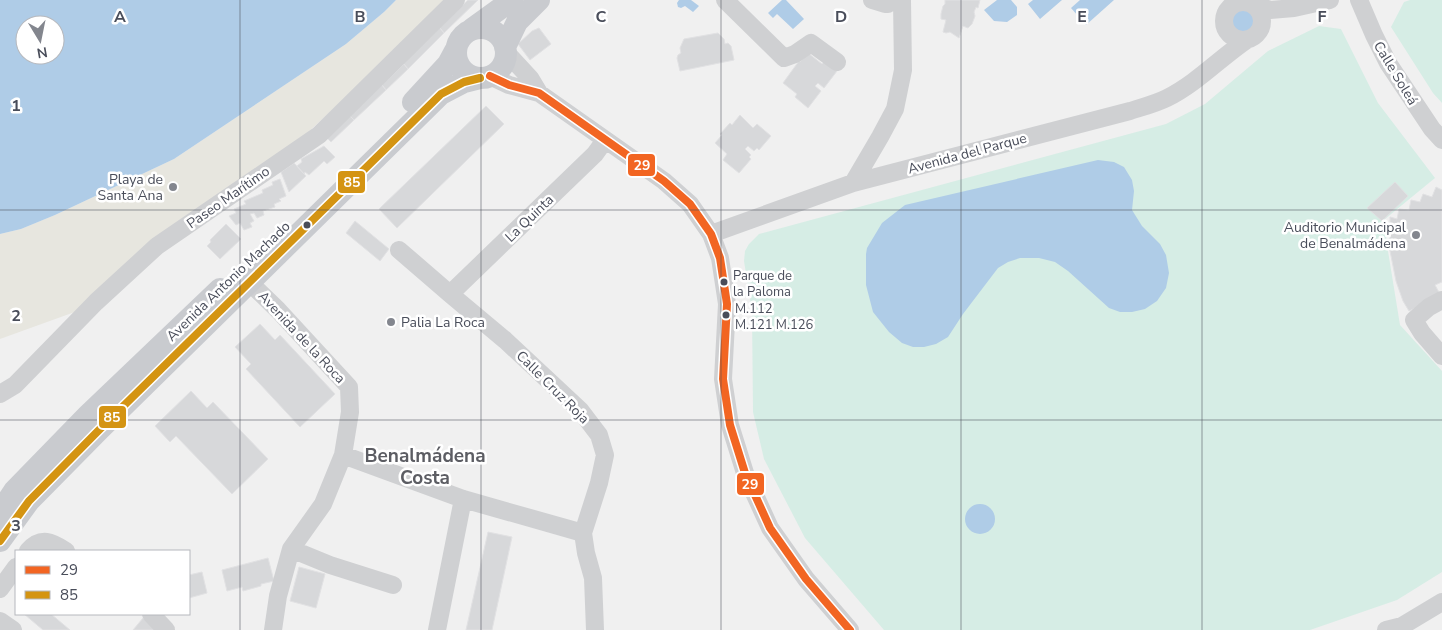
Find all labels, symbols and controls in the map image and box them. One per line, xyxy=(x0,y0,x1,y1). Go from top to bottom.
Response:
text: A xyxy=(114,6,126,28)
text: B xyxy=(354,6,366,28)
text: C xyxy=(596,6,607,28)
text: D xyxy=(835,6,847,28)
text: E xyxy=(1077,6,1087,28)
text: F xyxy=(1318,6,1327,28)
north arrow xyxy=(15,15,65,65)
street label: Calle Soleá xyxy=(1369,38,1422,109)
text: N xyxy=(35,42,49,63)
text: 1 xyxy=(11,95,21,117)
street label: Avenida del Parque xyxy=(906,128,1029,179)
line badge: 29 xyxy=(627,153,656,177)
text: 29 xyxy=(634,156,650,175)
street label: Paseo Marítimo xyxy=(183,162,274,233)
place label: Playa de Santa Ana xyxy=(98,170,163,205)
line badge: 85 xyxy=(337,170,366,194)
text: 85 xyxy=(344,173,360,192)
marker: Playa de Santa Ana xyxy=(167,181,179,193)
street label: La Quinta xyxy=(501,190,558,246)
street label: Avenida Antonio Machado xyxy=(162,217,295,346)
place label: Auditorio Municipal de Benalmádena xyxy=(1284,218,1407,253)
unlabelled marker xyxy=(302,220,312,230)
marker: Auditorio Municipal de Benalmádena xyxy=(1410,229,1422,241)
place label: Parque de la Paloma xyxy=(733,267,792,301)
marker: Parque de la Paloma xyxy=(719,277,729,287)
street label: Avenida de la Roca xyxy=(254,287,349,388)
place label: M.112 M.121 M.126 xyxy=(735,300,813,334)
text: 2 xyxy=(11,305,21,327)
marker: M.112 M.121 M.126 xyxy=(721,310,731,320)
place label: Palia La Roca xyxy=(401,313,485,332)
marker: Palia La Roca xyxy=(385,316,397,328)
street label: Calle Cruz Roja xyxy=(512,347,593,428)
line badge: 85 xyxy=(98,405,127,429)
text: 85 xyxy=(104,408,120,427)
district label: Benalmádena Costa xyxy=(364,443,486,491)
line badge: 29 xyxy=(736,472,765,496)
text: 29 xyxy=(742,475,758,494)
text: 3 xyxy=(11,515,21,537)
legend xyxy=(15,550,190,615)
text: 29 xyxy=(60,560,78,580)
text: 85 xyxy=(60,585,78,605)

